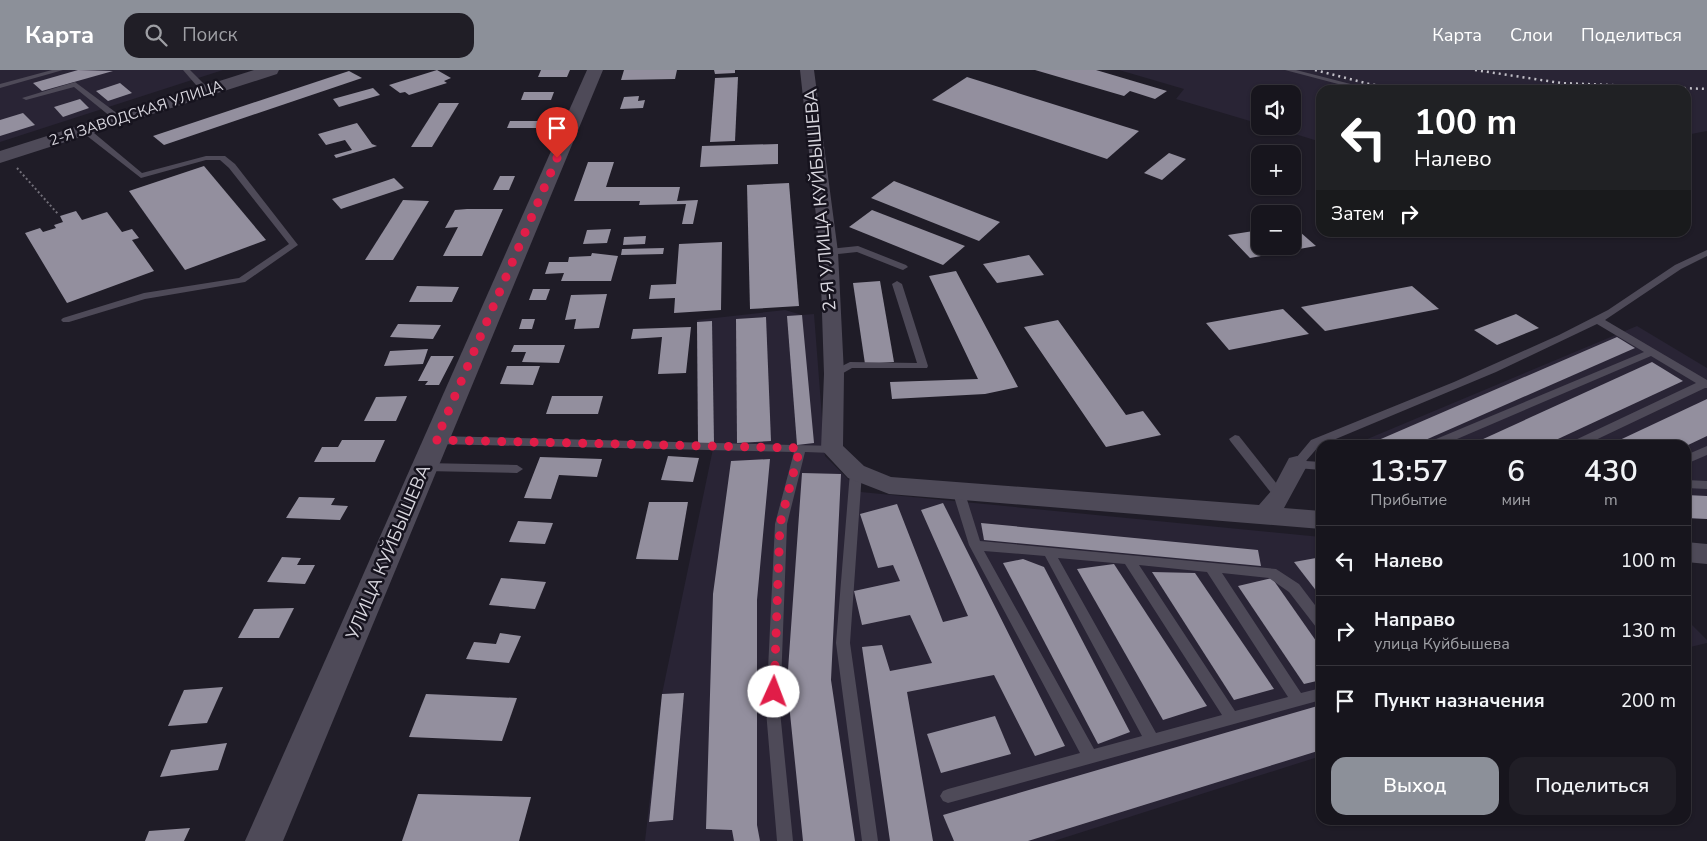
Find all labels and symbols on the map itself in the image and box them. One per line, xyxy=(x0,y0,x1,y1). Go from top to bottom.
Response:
street label: 2-Я ЗАВОДСКАЯ УЛИЦА xyxy=(47,75,226,151)
street label: 2-Я УЛИЦА КУЙБЫШЕВА xyxy=(798,88,842,312)
pin xyxy=(536,107,578,158)
street label: УЛИЦА КУЙБЫШЕВА xyxy=(340,461,436,644)
position arrow xyxy=(747,665,799,717)

